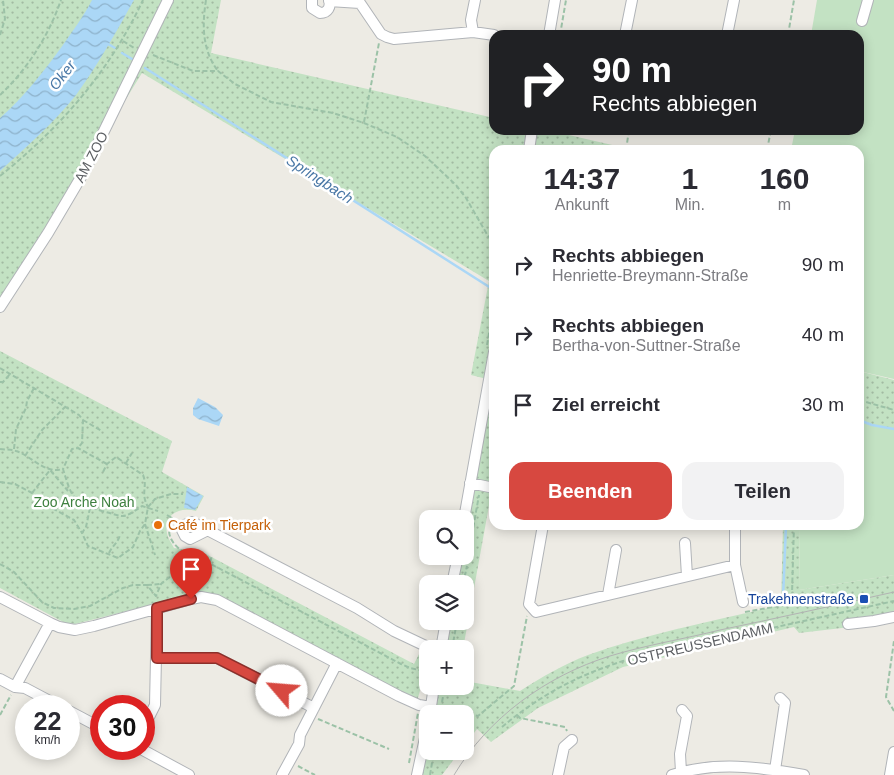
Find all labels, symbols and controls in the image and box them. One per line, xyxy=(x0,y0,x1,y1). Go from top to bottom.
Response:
icon: right xyxy=(509,50,574,115)
text: 90 m xyxy=(592,50,672,89)
water label: Oker xyxy=(45,56,79,93)
text: Rechts abbiegen xyxy=(592,91,757,116)
street label: AM ZOO xyxy=(71,129,111,185)
water label: Springbach xyxy=(284,151,356,207)
text: 14:37 xyxy=(543,162,620,195)
text: 1 xyxy=(681,162,698,195)
text: 160 xyxy=(759,162,809,195)
text: Ankunft xyxy=(555,196,609,213)
text: Min. xyxy=(675,196,705,213)
text: m xyxy=(778,196,791,213)
text: Rechts abbiegen xyxy=(552,245,704,266)
icon: right xyxy=(509,251,537,279)
text: 90 m xyxy=(802,254,844,275)
text: Henriette-Breymann-Straße xyxy=(552,267,749,284)
text: Rechts abbiegen xyxy=(552,315,704,336)
icon: right xyxy=(509,321,537,349)
text: 40 m xyxy=(802,324,844,345)
text: Bertha-von-Suttner-Straße xyxy=(552,337,741,354)
icon: arrive xyxy=(509,391,537,419)
text: Ziel erreicht xyxy=(552,394,660,415)
text: 30 m xyxy=(802,394,844,415)
button: Beenden xyxy=(509,462,672,520)
button: Teilen xyxy=(682,462,844,520)
park label: Zoo Arche Noah xyxy=(33,494,135,510)
map controls xyxy=(419,510,474,760)
button: search xyxy=(419,510,474,565)
place label: Café im Tierpark xyxy=(168,517,272,533)
marker: Café im Tierpark xyxy=(152,519,164,531)
pin xyxy=(170,548,212,599)
icon: arrive xyxy=(177,555,205,583)
button: layers xyxy=(419,575,474,630)
place label: Trakehnenstraße xyxy=(748,591,854,607)
marker: Trakehnenstraße xyxy=(858,593,870,605)
street label: OSTPREUSSENDAMM xyxy=(626,619,774,669)
button: + xyxy=(419,640,474,695)
position arrow xyxy=(255,664,307,716)
speed limit sign: 30 xyxy=(90,695,155,760)
button: − xyxy=(419,705,474,760)
text: 22 xyxy=(34,707,61,735)
text: km/h xyxy=(34,733,61,747)

